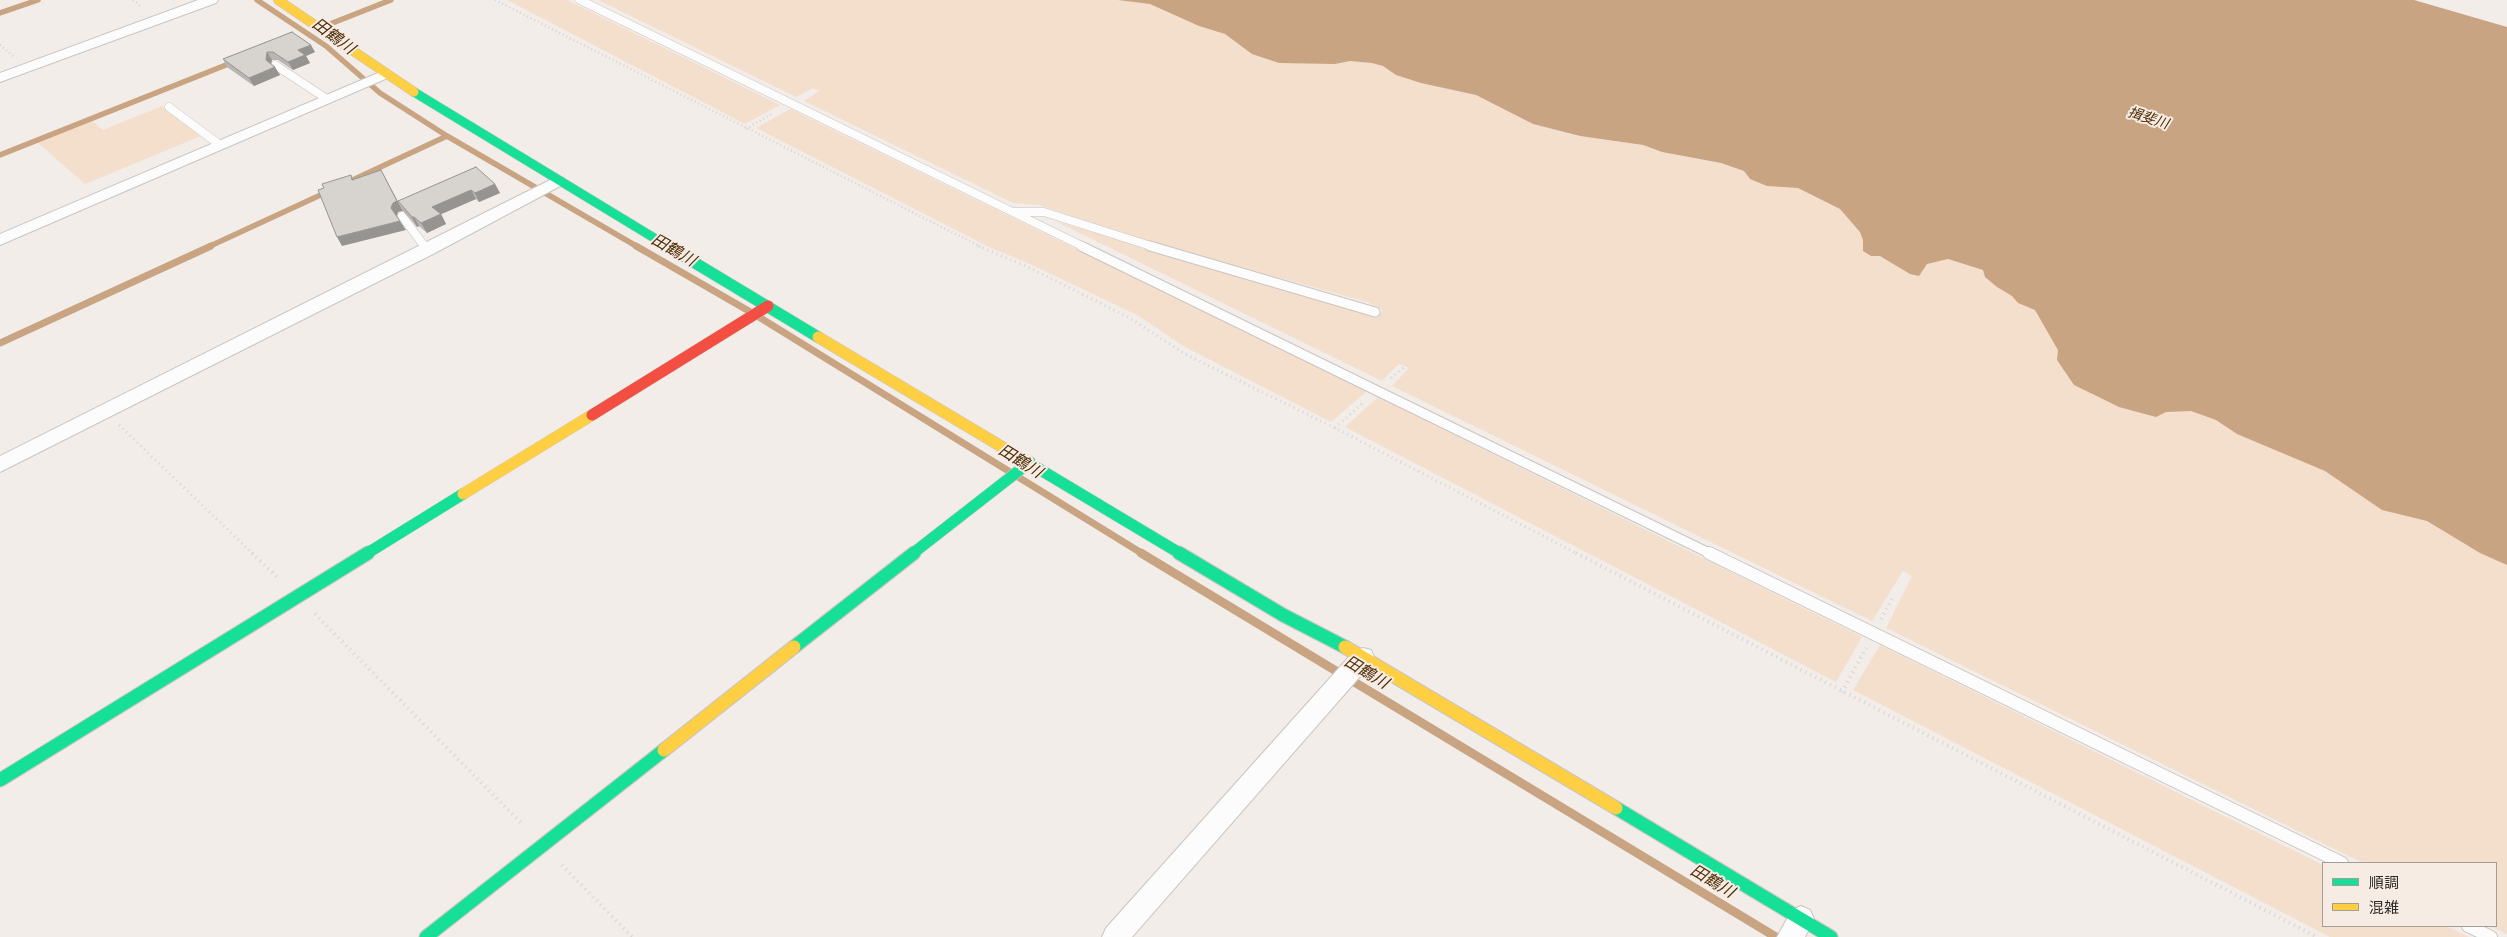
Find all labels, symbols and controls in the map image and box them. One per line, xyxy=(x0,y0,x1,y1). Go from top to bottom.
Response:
water label: 田鶴川 xyxy=(308,15,358,59)
water label: 揖斐川 xyxy=(2125,105,2171,133)
water label: 田鶴川 xyxy=(647,231,699,271)
water label: 田鶴川 xyxy=(995,441,1045,483)
water label: 田鶴川 xyxy=(1340,652,1392,694)
water label: 田鶴川 xyxy=(1686,861,1738,903)
legend xyxy=(2322,862,2497,927)
text: 順調 xyxy=(2369,872,2399,893)
text: 混雑 xyxy=(2369,897,2399,918)

